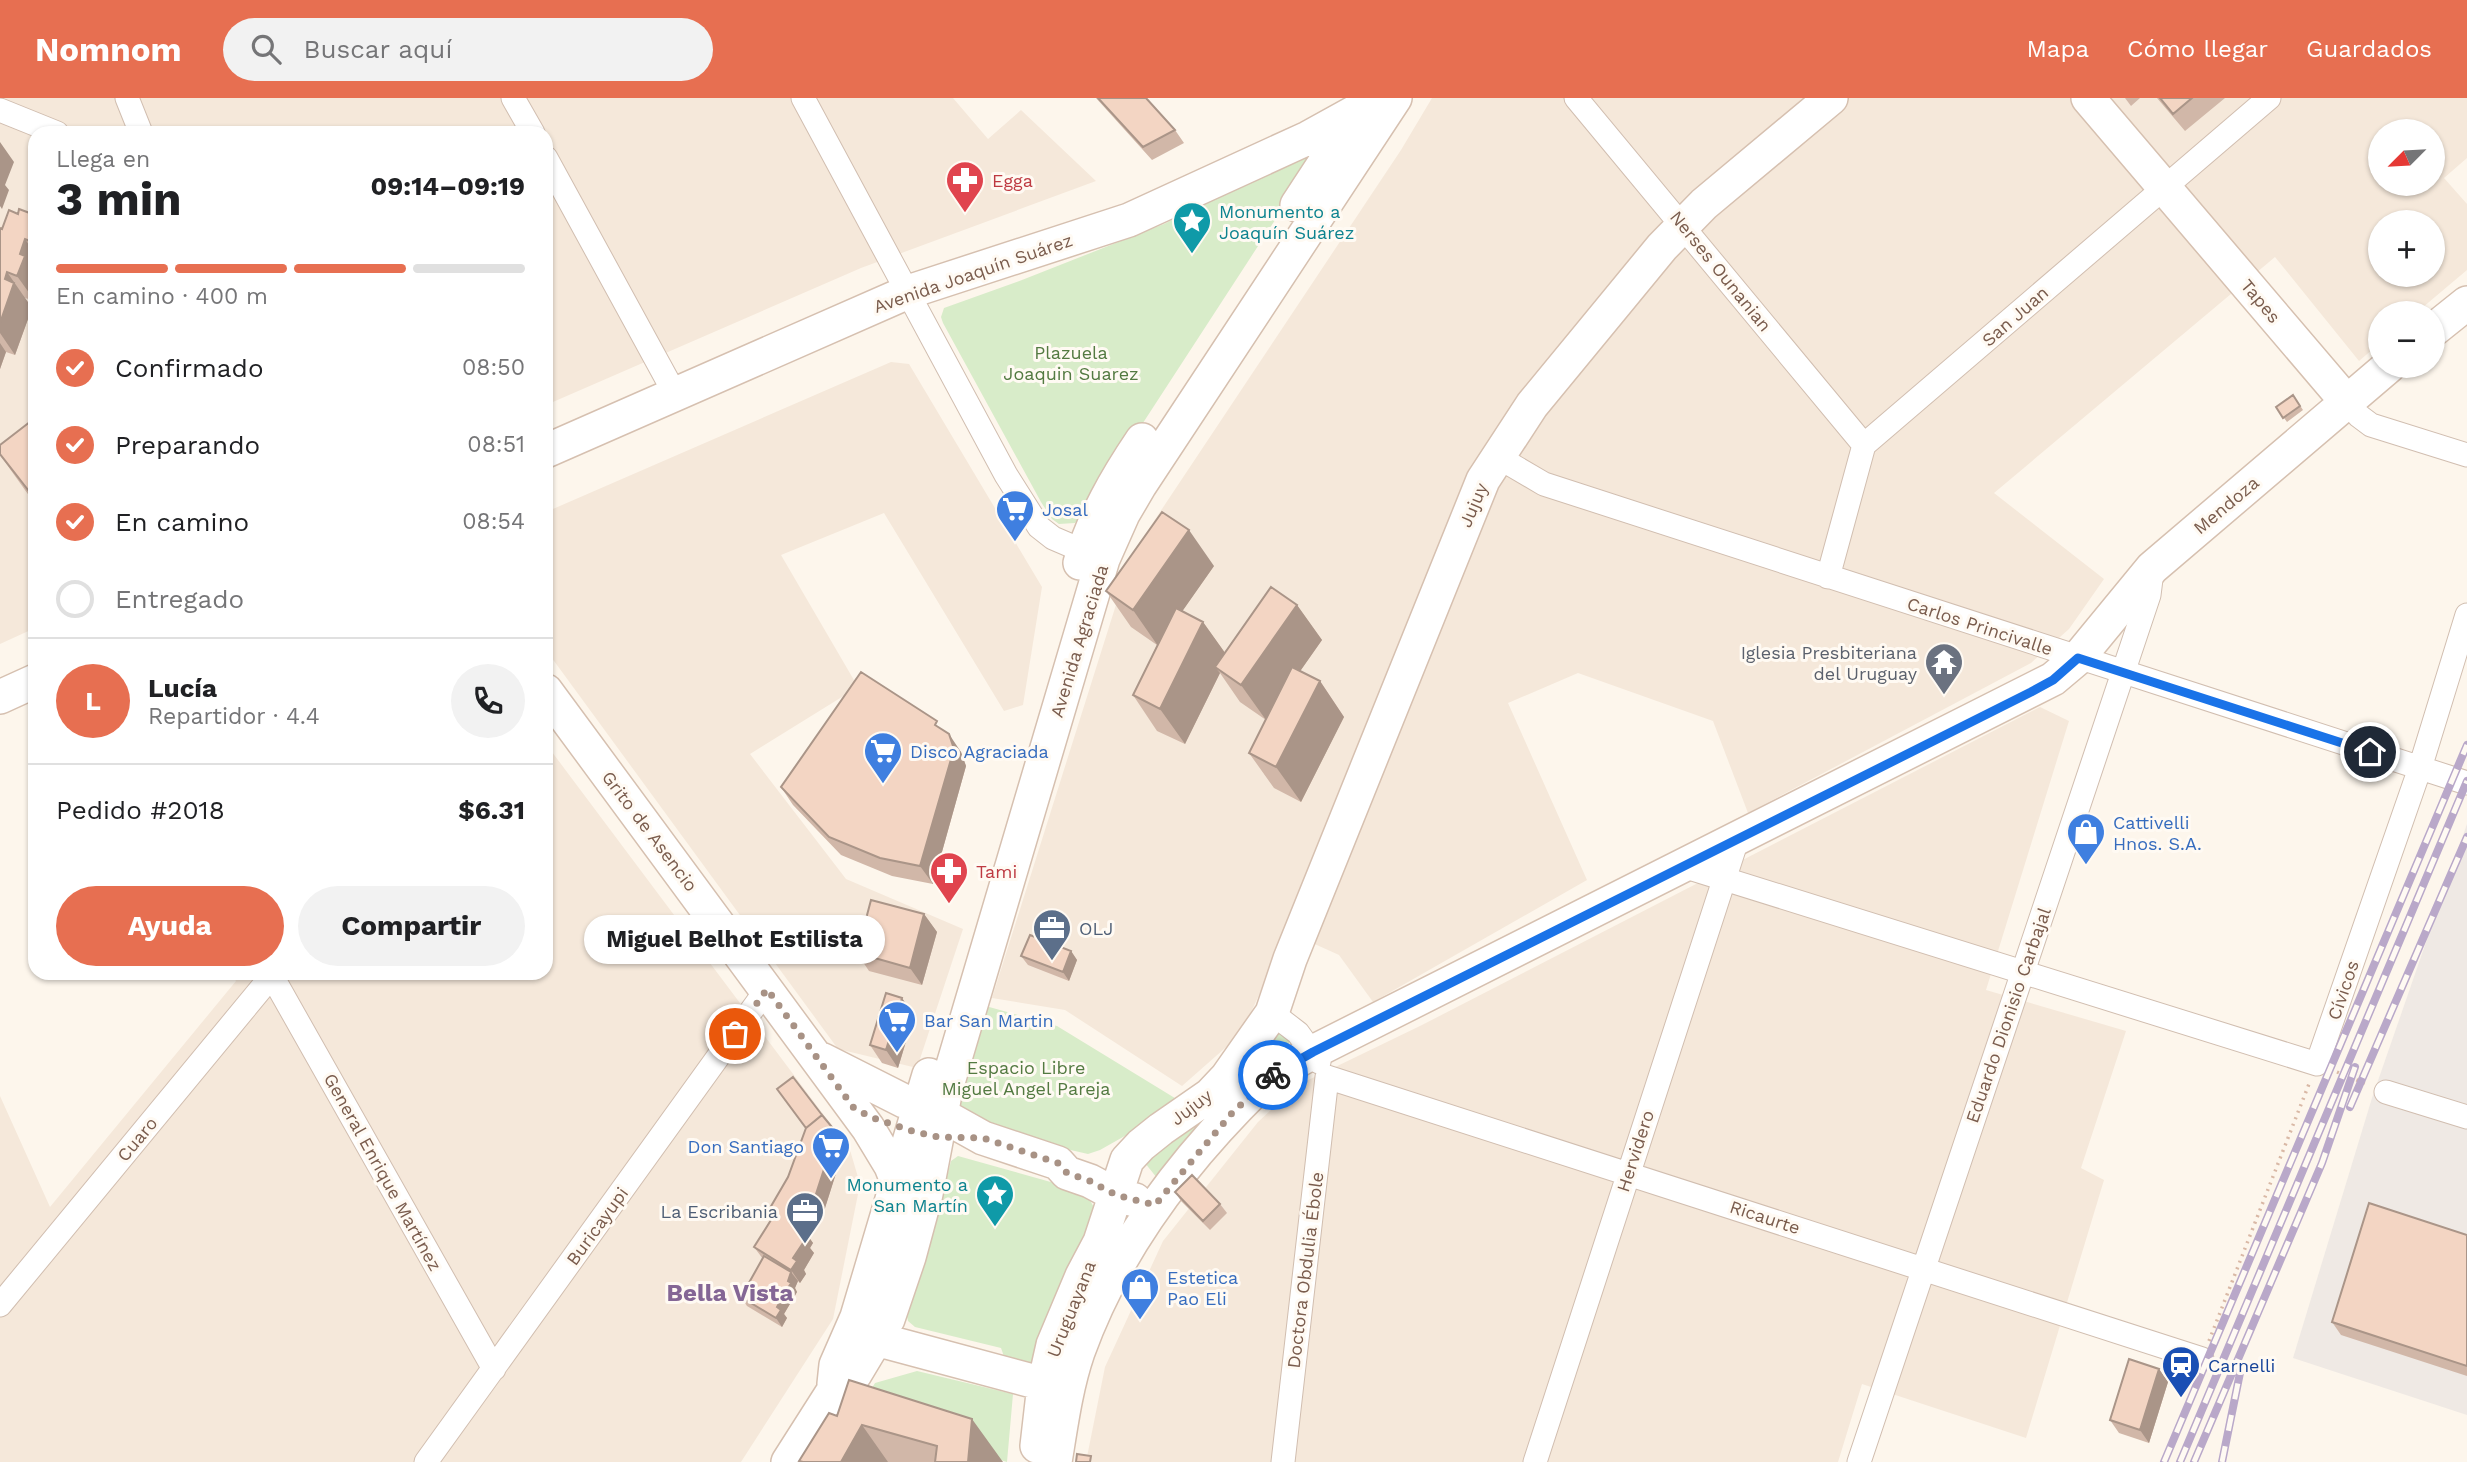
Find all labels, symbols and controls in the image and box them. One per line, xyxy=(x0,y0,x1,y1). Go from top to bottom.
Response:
search box xyxy=(223,18,713,81)
text: Nomnom xyxy=(35,30,181,69)
icon: search xyxy=(247,30,285,68)
text: Buscar aquí xyxy=(303,34,452,64)
text: Mapa xyxy=(2027,35,2089,63)
text: Cómo llegar xyxy=(2127,35,2268,63)
text: Guardados xyxy=(2306,35,2432,63)
north arrow xyxy=(2368,119,2445,196)
map controls xyxy=(2368,119,2445,378)
text: Llega en xyxy=(56,146,150,173)
pharmacy icon: Egga xyxy=(944,159,986,214)
place label: Egga xyxy=(992,170,1033,191)
text: 09:14–09:19 xyxy=(371,171,525,201)
text: 3 min xyxy=(56,172,182,226)
place icon: Monumento a Joaquín Suárez xyxy=(1171,200,1213,255)
place label: Monumento a Joaquín Suárez xyxy=(1219,201,1354,243)
street label: Nerses Ounanian xyxy=(1666,206,1776,336)
button: + xyxy=(2368,210,2445,287)
street label: Avenida Joaquín Suárez xyxy=(871,229,1075,317)
street label: Tapes xyxy=(2237,275,2285,327)
street label: San Juan xyxy=(1978,282,2052,350)
text: En camino · 400 m xyxy=(56,283,268,310)
button: − xyxy=(2368,301,2445,378)
park label: Plazuela Joaquin Suarez xyxy=(1003,342,1139,384)
icon: check xyxy=(56,349,94,387)
text: Confirmado xyxy=(115,353,264,383)
text: 08:50 xyxy=(462,354,525,381)
icon: check xyxy=(56,426,94,464)
text: Preparando xyxy=(115,430,260,460)
text: 08:51 xyxy=(467,431,525,458)
street label: Mendoza xyxy=(2189,472,2263,538)
street label: Jujuy xyxy=(1454,479,1492,530)
supermarket icon: Josal xyxy=(994,488,1036,543)
place label: Josal xyxy=(1042,499,1089,520)
icon: check xyxy=(56,503,94,541)
text: En camino xyxy=(115,507,249,537)
text: 08:54 xyxy=(462,508,525,535)
street label: Avenida Agraciada xyxy=(1046,562,1112,720)
text: Entregado xyxy=(115,584,244,614)
street label: Carlos Princivalle xyxy=(1905,593,2055,659)
temple icon: Iglesia Presbiteriana del Uruguay xyxy=(1923,641,1965,696)
place label: Iglesia Presbiteriana del Uruguay xyxy=(1741,642,1918,684)
button: phone xyxy=(451,664,525,738)
text: Lucía xyxy=(148,673,217,703)
text: L xyxy=(85,686,101,716)
text: Repartidor · 4.4 xyxy=(148,703,320,730)
pin xyxy=(2340,722,2400,782)
supermarket icon: Disco Agraciada xyxy=(862,730,904,785)
icon: home xyxy=(2351,733,2389,771)
place label: Disco Agraciada xyxy=(910,741,1049,762)
street label: Grito de Asencio xyxy=(598,767,702,895)
text: Pedido #2018 xyxy=(56,795,225,825)
text: $6.31 xyxy=(458,795,525,825)
shop icon: Cattivelli Hnos. S.A. xyxy=(2065,811,2107,866)
place label: Cattivelli Hnos. S.A. xyxy=(2113,812,2202,854)
pharmacy icon: Tami xyxy=(928,850,970,905)
place label: Tami xyxy=(976,861,1017,882)
button: Ayuda xyxy=(56,886,284,966)
button: Compartir xyxy=(298,886,525,966)
street label: Eduardo Dionisio Carbajal xyxy=(1961,904,2055,1125)
office icon: OLJ xyxy=(1031,907,1073,962)
callout: Miguel Belhot Estilista xyxy=(584,915,886,964)
place label: OLJ xyxy=(1079,918,1113,939)
text: Miguel Belhot Estilista xyxy=(606,926,863,953)
street label: Cívicos xyxy=(2323,957,2363,1023)
supermarket icon: Bar San Martin xyxy=(876,999,918,1054)
pin xyxy=(705,1004,765,1064)
place label: Bar San Martin xyxy=(924,1010,1054,1031)
icon: bag xyxy=(716,1015,754,1053)
courier xyxy=(1238,1040,1308,1110)
icon: bike xyxy=(1254,1056,1292,1094)
park label: Espacio Libre Miguel Angel Pareja xyxy=(941,1057,1111,1099)
street label: General Enrique Martínez xyxy=(320,1070,446,1274)
street label: Jujuy xyxy=(1166,1084,1216,1129)
street label: Hervidero xyxy=(1612,1108,1658,1194)
street label: Cuaro xyxy=(112,1113,162,1165)
supermarket icon: Don Santiago xyxy=(810,1125,852,1180)
place label: Don Santiago xyxy=(687,1136,804,1157)
street label: Doctora Obdulia Ébole xyxy=(1283,1170,1327,1370)
place icon: Monumento a San Martín xyxy=(974,1173,1016,1228)
place label: Monumento a San Martín xyxy=(847,1174,968,1216)
street label: Buricayupi xyxy=(562,1183,632,1269)
office icon: La Escribania xyxy=(784,1190,826,1245)
street label: Ricaurte xyxy=(1727,1196,1803,1238)
place label: La Escribania xyxy=(661,1201,778,1222)
street label: Uruguayana xyxy=(1042,1258,1100,1360)
shop icon: Estetica Pao Eli xyxy=(1119,1266,1161,1321)
place label: Estetica Pao Eli xyxy=(1167,1267,1238,1309)
district label: Bella Vista xyxy=(667,1279,793,1307)
station icon: Carnelli xyxy=(2160,1344,2202,1399)
place label: Carnelli xyxy=(2208,1355,2275,1376)

